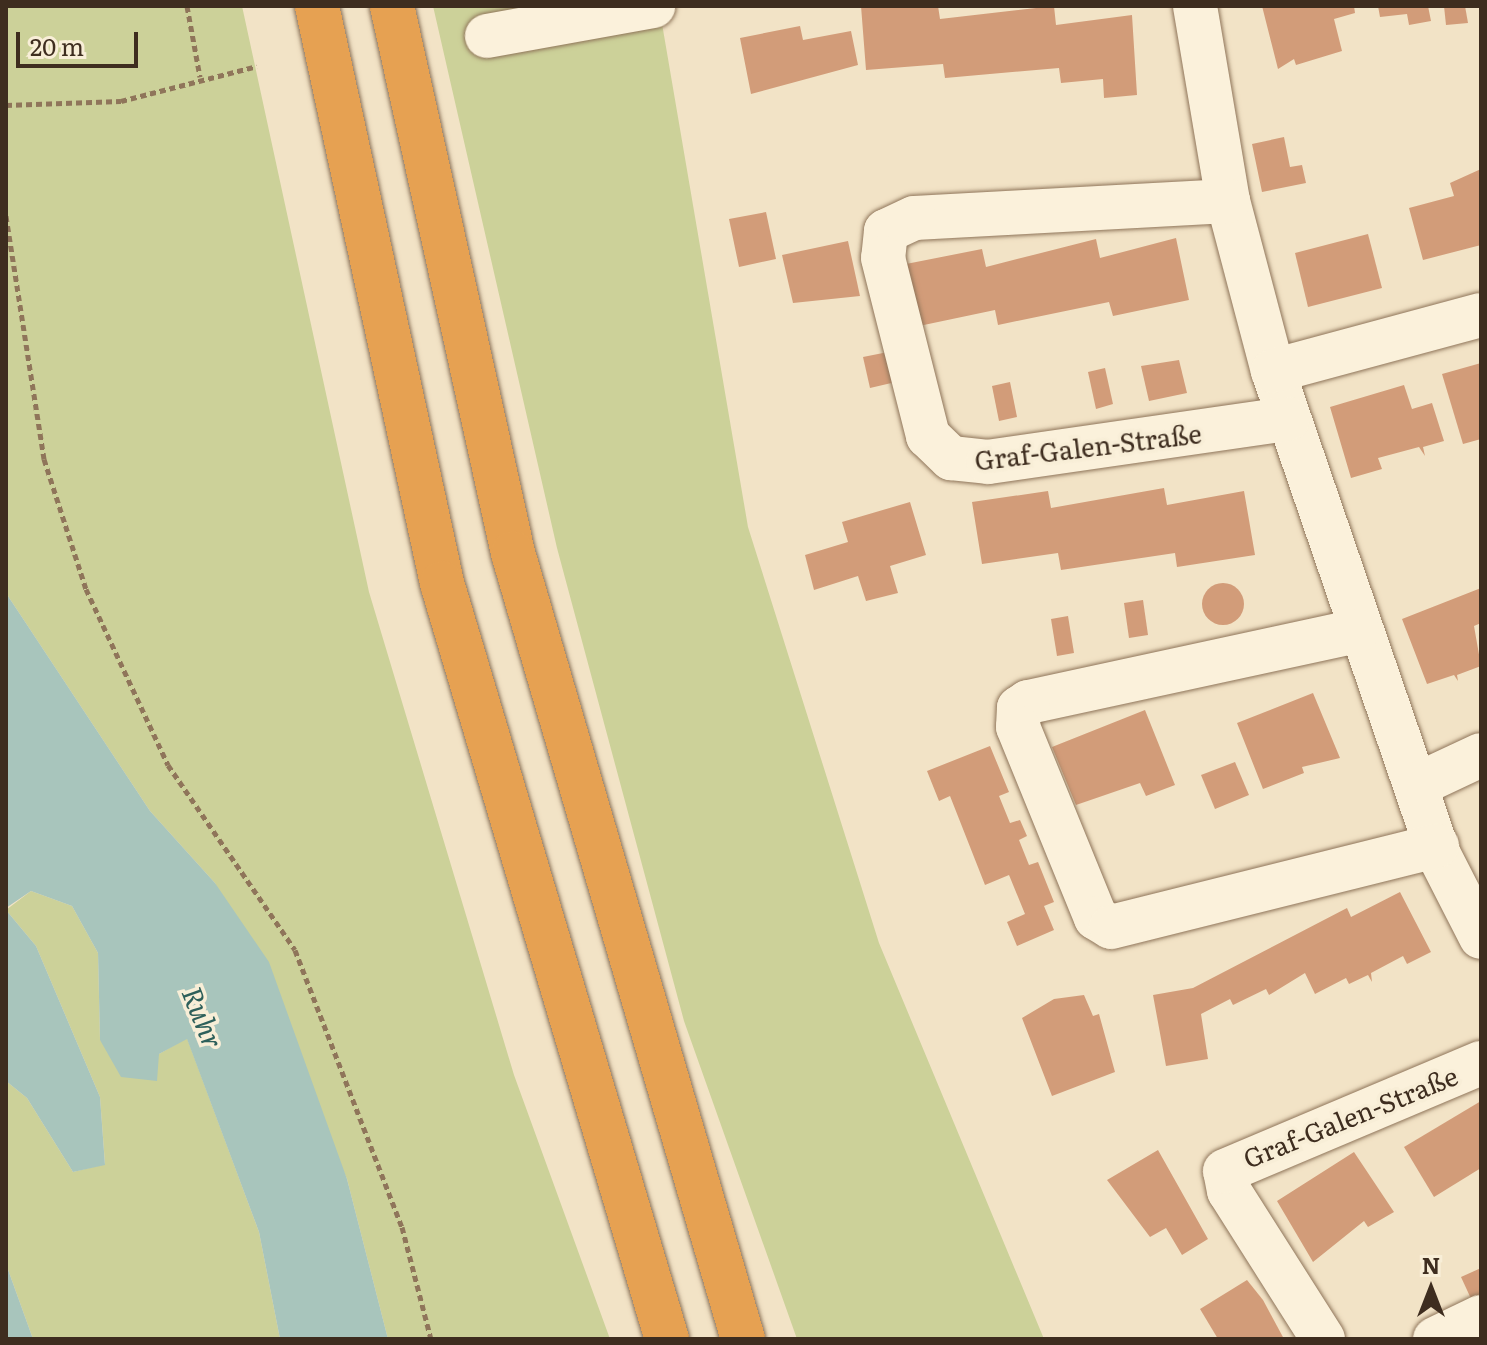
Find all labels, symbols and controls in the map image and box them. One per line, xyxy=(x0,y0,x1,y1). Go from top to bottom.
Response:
scale bar xyxy=(20,16,142,66)
text: 20 m xyxy=(30,28,84,63)
street label: Graf-Galen-Straße xyxy=(973,417,1203,475)
water label: Ruhr xyxy=(176,981,232,1053)
street label: Graf-Galen-Straße xyxy=(1238,1059,1462,1173)
text: N xyxy=(1422,1248,1440,1281)
north arrow xyxy=(1391,1249,1471,1329)

